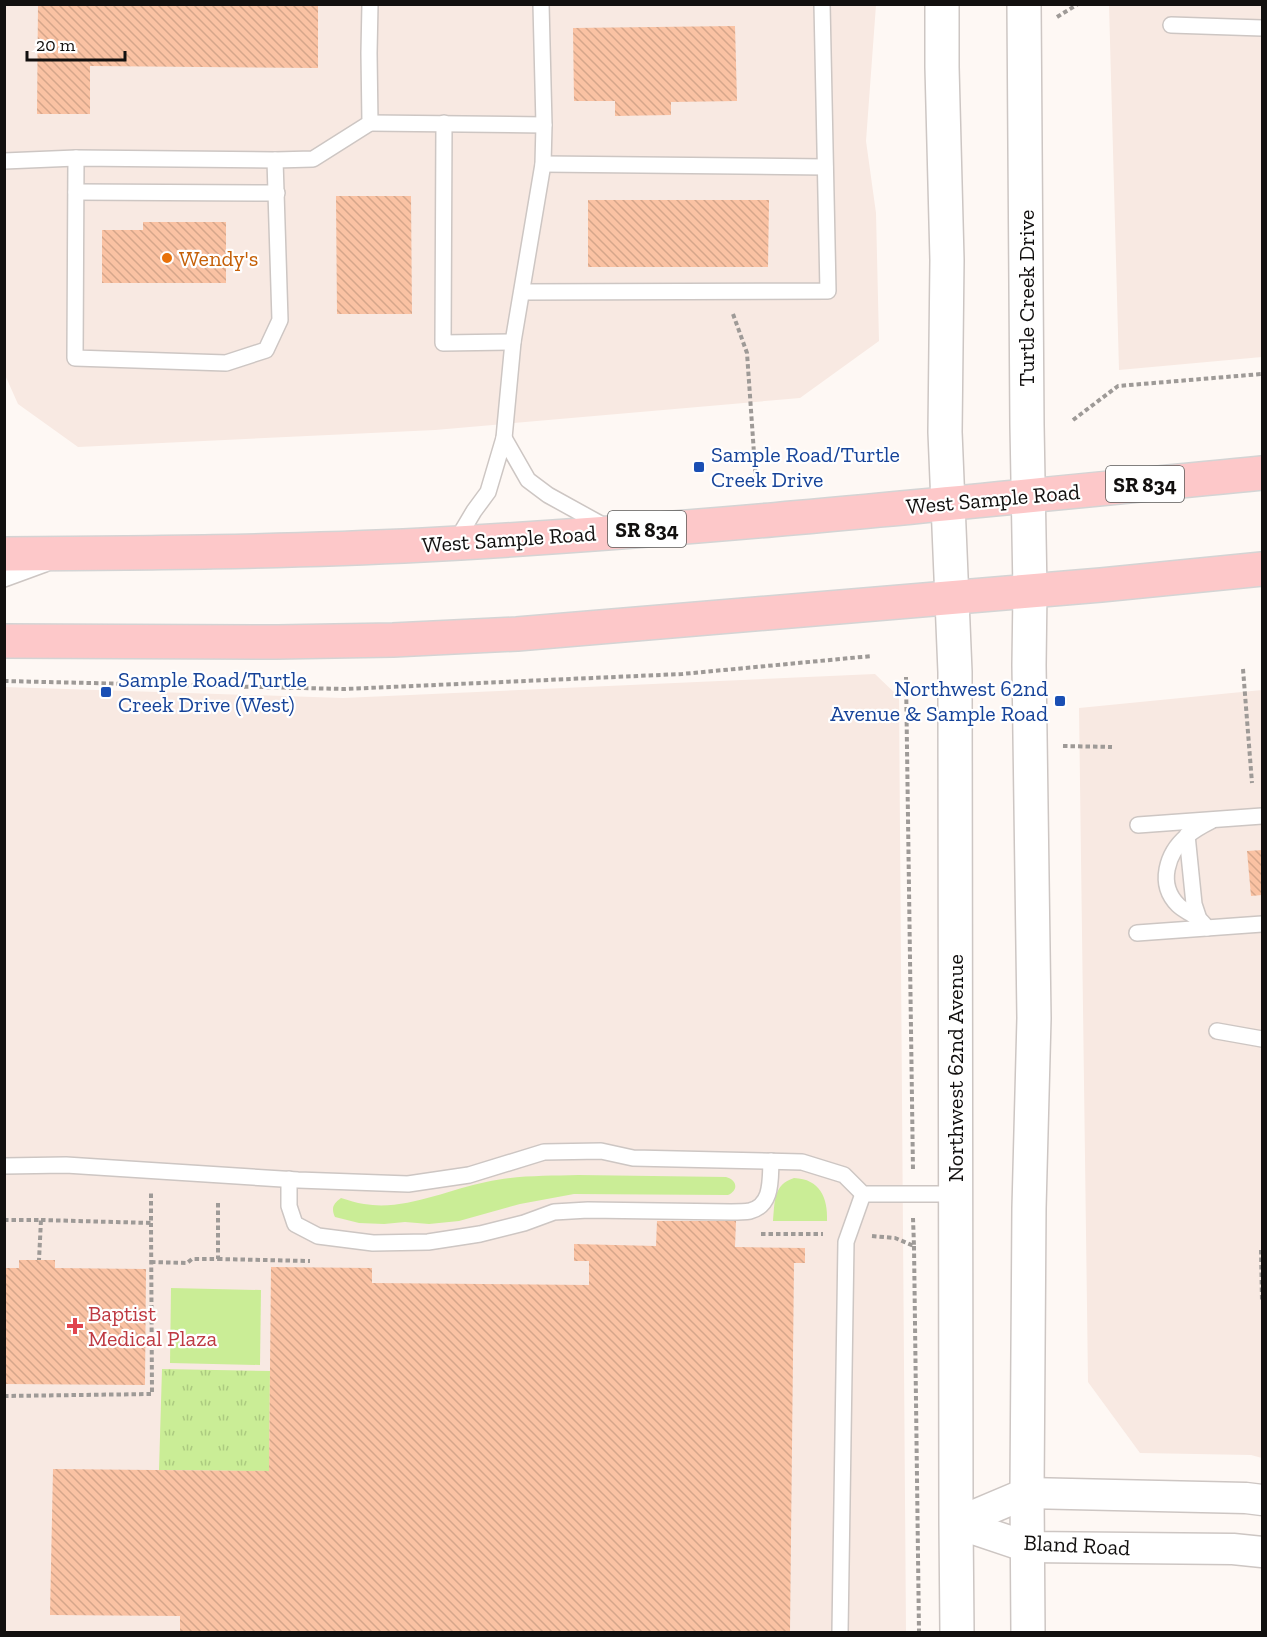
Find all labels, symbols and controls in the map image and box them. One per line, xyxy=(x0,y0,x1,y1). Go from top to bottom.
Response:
scale bar xyxy=(27,24,124,62)
text: 20 m xyxy=(36,34,76,56)
street label: Turtle Creek Drive xyxy=(1013,210,1040,386)
place label: Wendy's xyxy=(179,245,258,272)
marker: Wendy's xyxy=(160,251,174,265)
place label: Sample Road/Turtle Creek Drive xyxy=(711,441,900,493)
marker: Sample Road/Turtle Creek Drive xyxy=(692,460,706,474)
road number: SR 834 xyxy=(1106,466,1184,502)
street label: West Sample Road xyxy=(905,478,1081,520)
road number: SR 834 xyxy=(608,511,686,547)
street label: West Sample Road xyxy=(421,519,597,559)
place label: Sample Road/Turtle Creek Drive (West) xyxy=(118,666,307,718)
place label: Northwest 62nd Avenue & Sample Road xyxy=(830,675,1048,727)
marker: Sample Road/Turtle Creek Drive (West) xyxy=(99,685,113,699)
marker: Northwest 62nd Avenue & Sample Road xyxy=(1053,694,1067,708)
street label: Northwest 62nd Avenue xyxy=(942,954,969,1182)
place label: Baptist Medical Plaza xyxy=(88,1300,217,1352)
marker: Baptist Medical Plaza xyxy=(66,1317,84,1335)
street label: Bland Road xyxy=(1023,1529,1131,1561)

